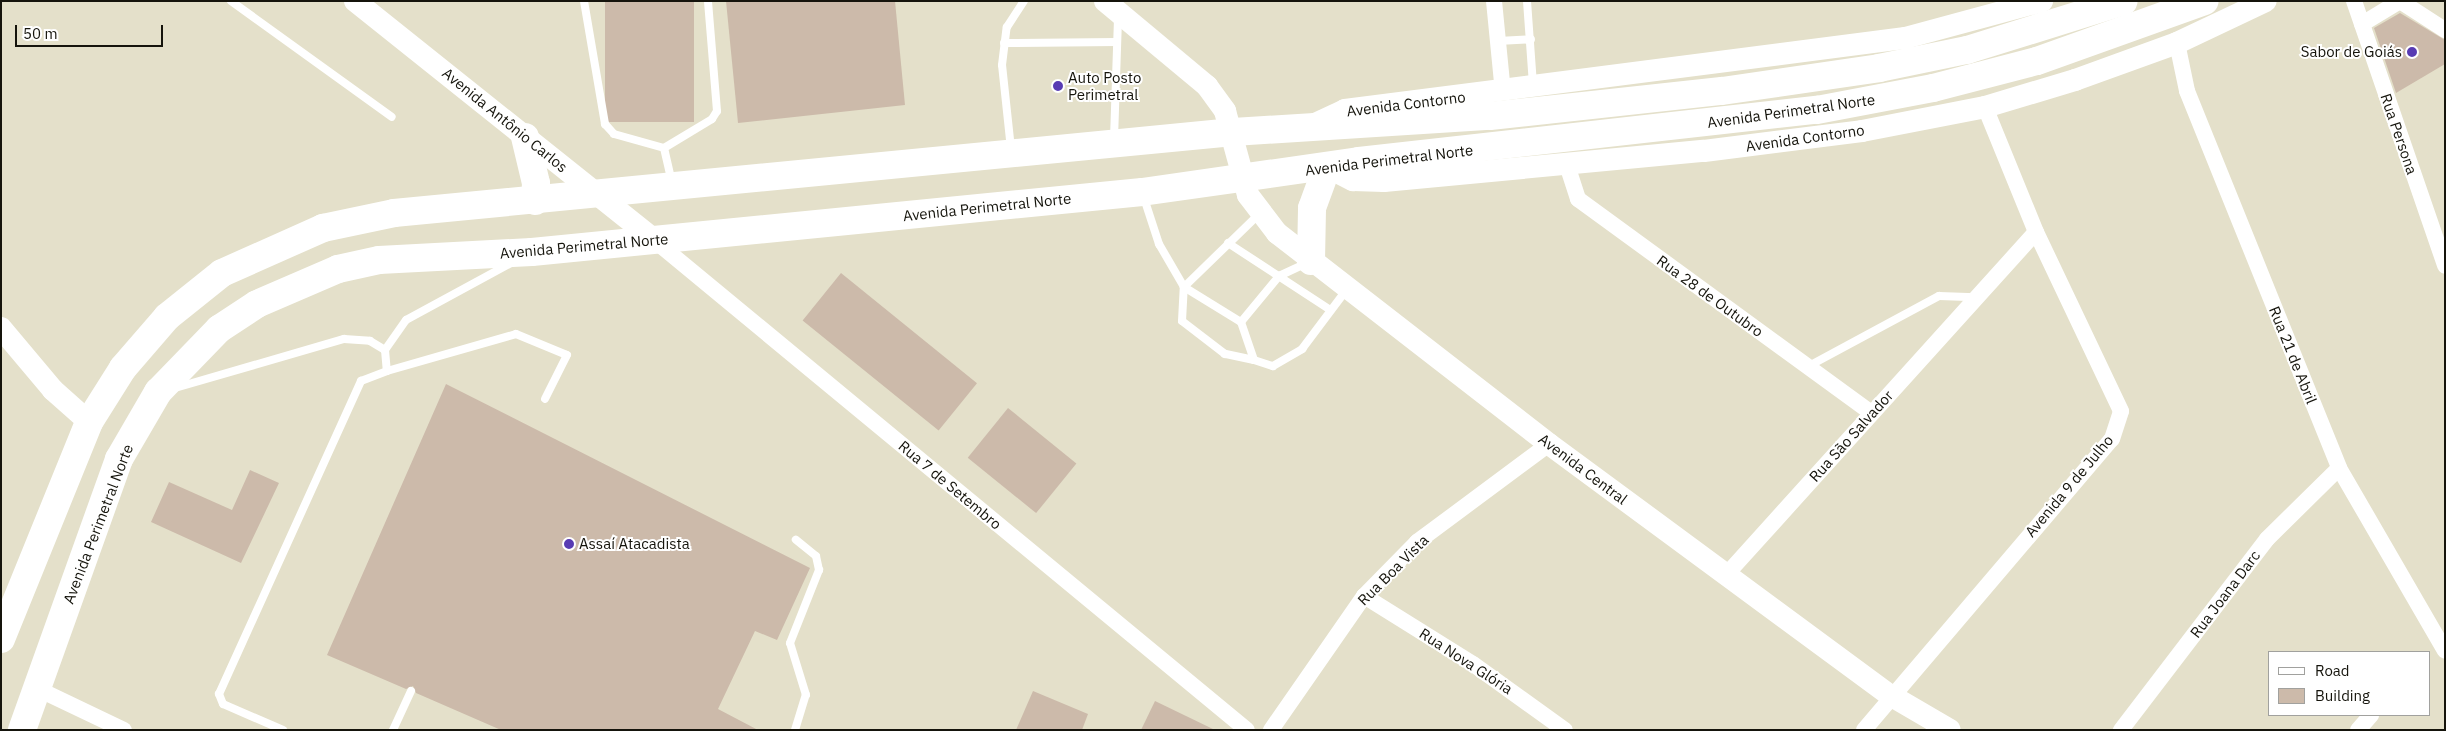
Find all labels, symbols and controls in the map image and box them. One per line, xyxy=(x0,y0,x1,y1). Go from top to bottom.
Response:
scale bar xyxy=(18,15,165,47)
text: 50 m xyxy=(23,24,58,43)
place label: Sabor de Goiás xyxy=(2301,43,2402,61)
marker: Sabor de Goiás xyxy=(2406,46,2418,58)
street label: Avenida Antônio Carlos xyxy=(439,64,571,176)
place label: Auto Posto Perimetral xyxy=(1068,68,1141,103)
marker: Auto Posto Perimetral xyxy=(1052,80,1064,92)
street label: Avenida Contorno xyxy=(1346,88,1466,120)
street label: Avenida Perimetral Norte xyxy=(1706,90,1876,132)
street label: Rua Persona xyxy=(2377,91,2421,177)
street label: Avenida Contorno xyxy=(1745,121,1865,155)
street label: Avenida Perimetral Norte xyxy=(1304,141,1474,179)
street label: Avenida Perimetral Norte xyxy=(902,189,1072,225)
street label: Avenida Perimetral Norte xyxy=(499,230,669,262)
street label: Rua 28 de Outubro xyxy=(1653,251,1767,341)
street label: Rua 21 de Abril xyxy=(2265,304,2321,406)
street label: Rua São Salvador xyxy=(1805,387,1897,485)
street label: Avenida Central xyxy=(1535,430,1631,508)
street label: Avenida 9 de Julho xyxy=(2021,431,2117,541)
street label: Rua 7 de Setembro xyxy=(895,437,1005,533)
street label: Avenida Perimetral Norte xyxy=(59,442,137,606)
street label: Rua Boa Vista xyxy=(1354,531,1432,609)
place label: Assaí Atacadista xyxy=(579,535,690,553)
marker: Assaí Atacadista xyxy=(563,538,575,550)
street label: Rua Joana Darc xyxy=(2186,547,2264,641)
street label: Rua Nova Glória xyxy=(1416,624,1516,698)
legend xyxy=(2268,651,2431,716)
text: Road xyxy=(2315,661,2350,680)
text: Building xyxy=(2315,686,2370,705)

